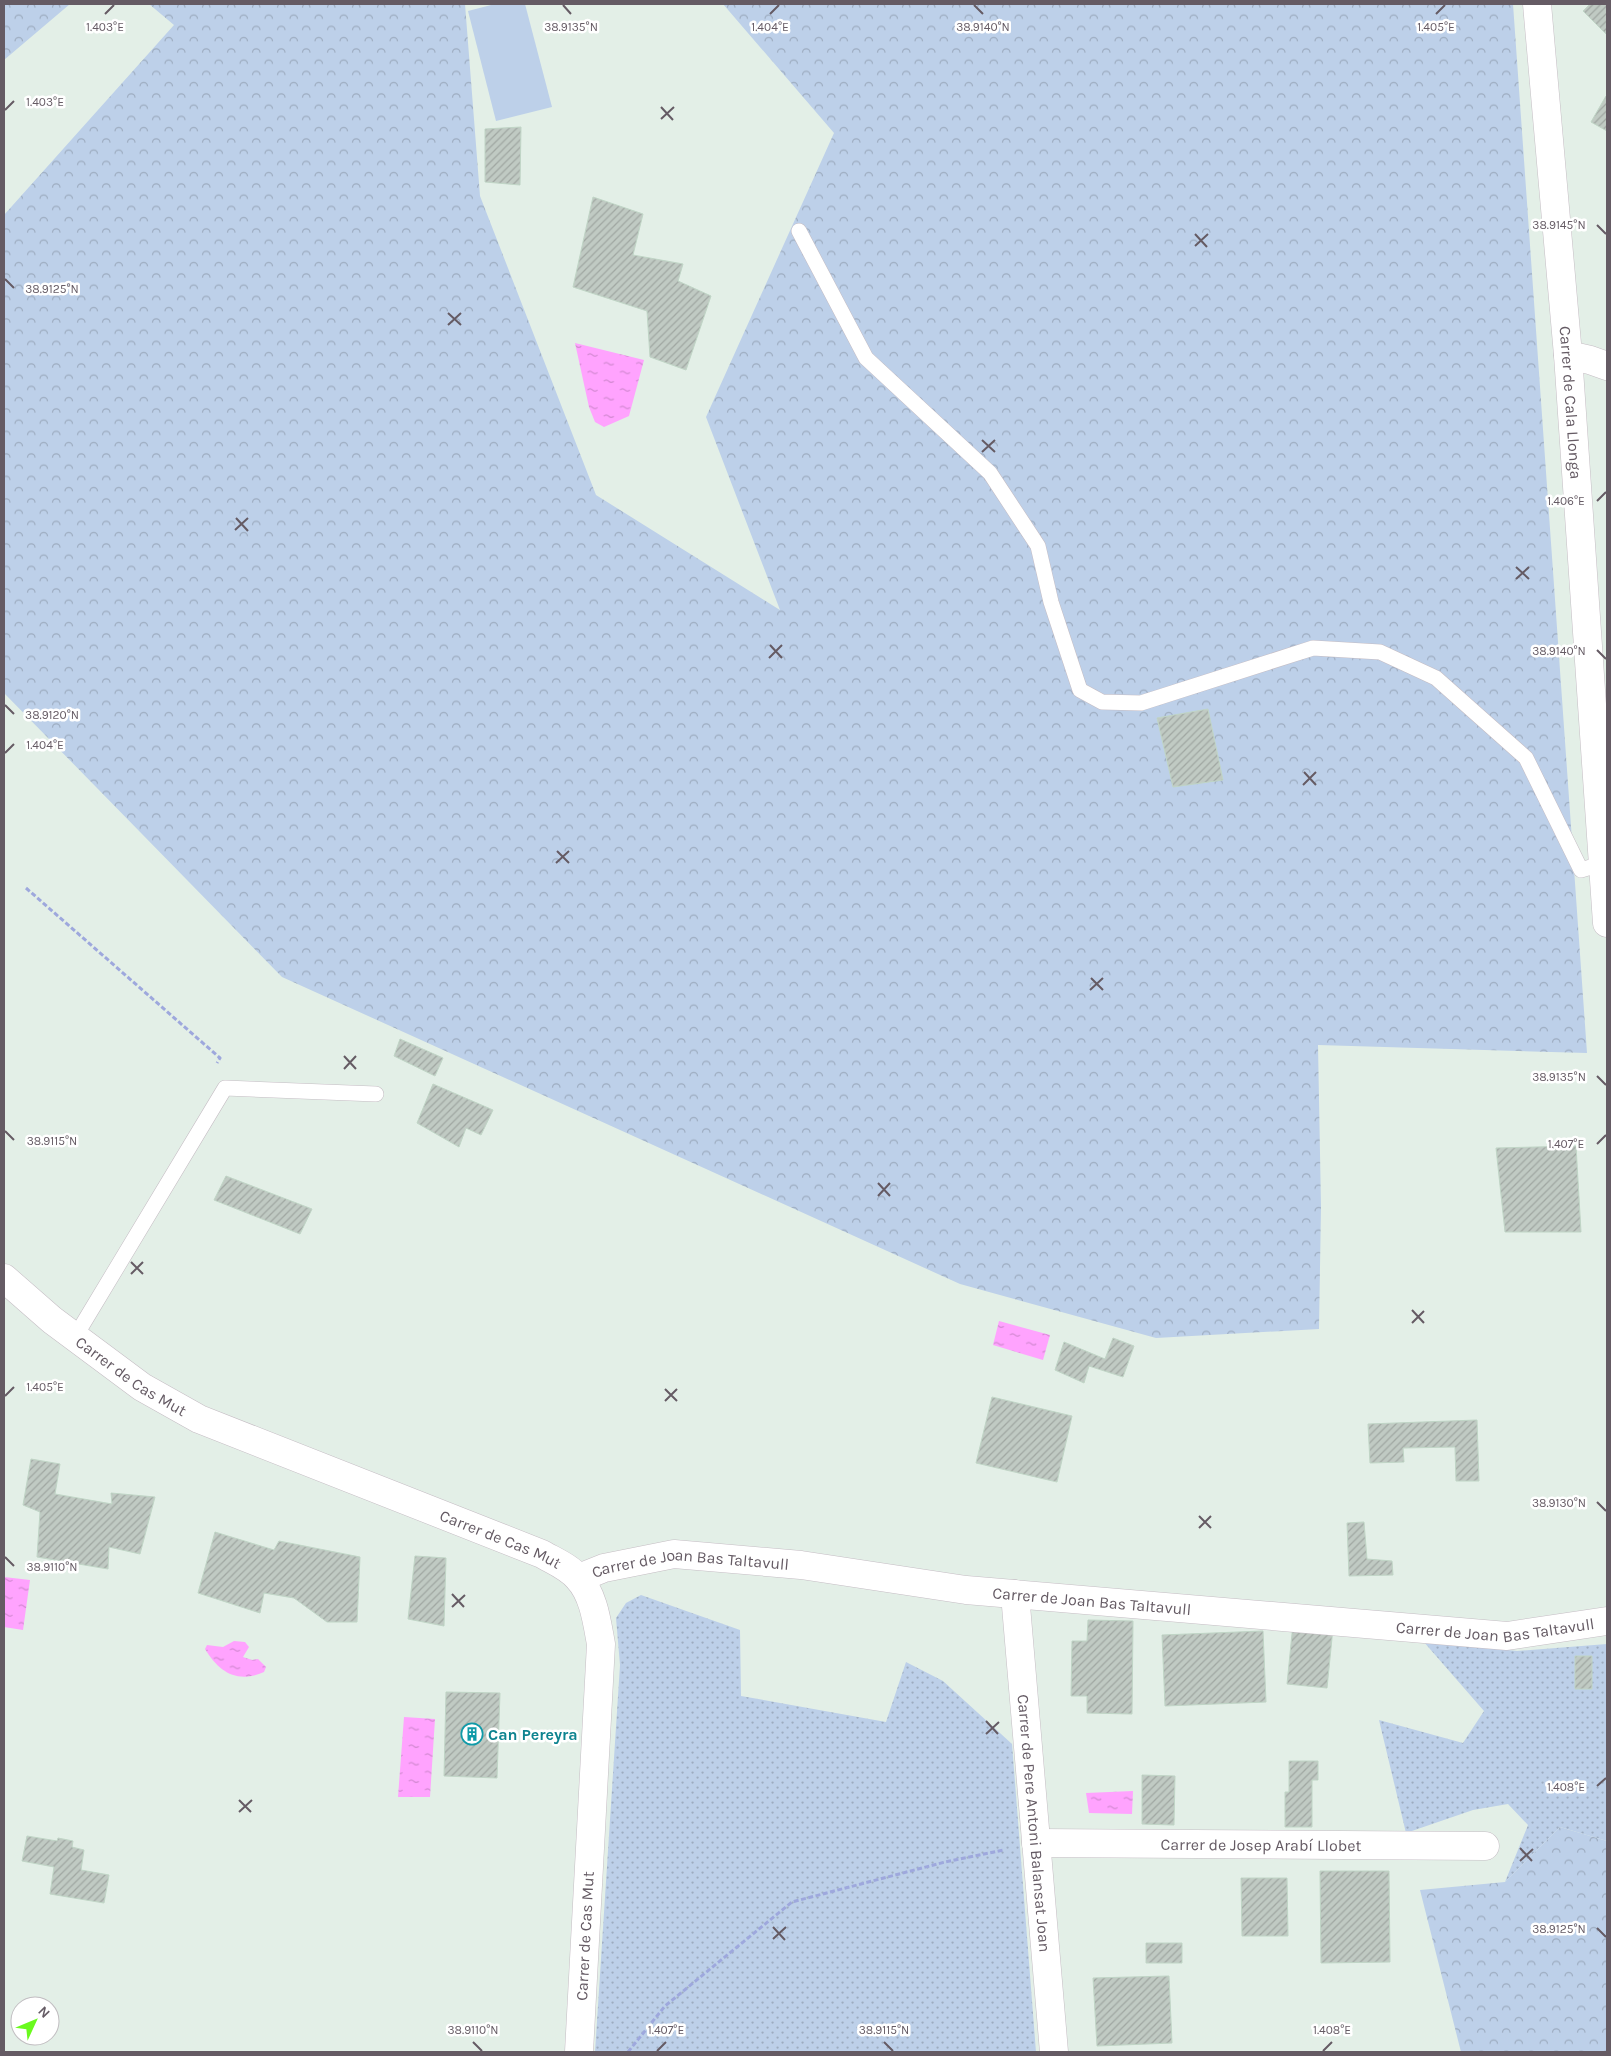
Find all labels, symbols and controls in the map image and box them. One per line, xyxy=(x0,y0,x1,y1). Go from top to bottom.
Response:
text: 1.403°E xyxy=(86,20,124,34)
text: 38.9135°N xyxy=(544,20,598,34)
text: 1.404°E xyxy=(751,20,789,34)
text: 38.9140°N xyxy=(956,20,1010,34)
text: 1.405°E xyxy=(1417,20,1455,34)
text: 1.403°E xyxy=(26,95,64,109)
text: 38.9145°N xyxy=(1532,218,1586,232)
text: 38.9125°N xyxy=(25,282,79,296)
street label: Carrer de Cala Llonga xyxy=(1556,325,1586,480)
text: 1.406°E xyxy=(1547,494,1585,508)
text: 38.9140°N xyxy=(1532,644,1586,658)
text: 38.9120°N xyxy=(25,708,79,722)
text: 1.404°E xyxy=(26,738,64,752)
text: 38.9135°N xyxy=(1532,1070,1586,1084)
text: 38.9115°N xyxy=(27,1134,77,1148)
text: 1.407°E xyxy=(1548,1137,1584,1151)
street label: Carrer de Cas Mut xyxy=(72,1332,190,1420)
text: 1.405°E xyxy=(26,1380,64,1394)
text: 38.9130°N xyxy=(1532,1496,1586,1510)
street label: Carrer de Cas Mut xyxy=(437,1505,565,1572)
street label: Carrer de Joan Bas Taltavull xyxy=(589,1545,790,1582)
text: 38.9110°N xyxy=(27,1560,77,1574)
street label: Carrer de Joan Bas Taltavull xyxy=(992,1583,1192,1619)
street label: Carrer de Joan Bas Taltavull xyxy=(1395,1614,1596,1646)
street label: Carrer de Pere Antoni Balansat Joan xyxy=(1014,1693,1055,1953)
building icon: Can Pereyra xyxy=(460,1722,484,1746)
place label: Can Pereyra xyxy=(488,1725,578,1744)
text: 1.408°E xyxy=(1547,1780,1585,1794)
street label: Carrer de Josep Arabí Llobet xyxy=(1160,1834,1362,1855)
street label: Carrer de Cas Mut xyxy=(572,1871,598,2001)
text: 38.9125°N xyxy=(1532,1922,1586,1936)
north arrow xyxy=(10,1996,60,2046)
text: N xyxy=(34,2003,54,2022)
text: 38.9110°N xyxy=(448,2023,498,2037)
text: 1.407°E xyxy=(648,2023,684,2037)
text: 38.9115°N xyxy=(859,2023,909,2037)
text: 1.408°E xyxy=(1313,2023,1351,2037)

